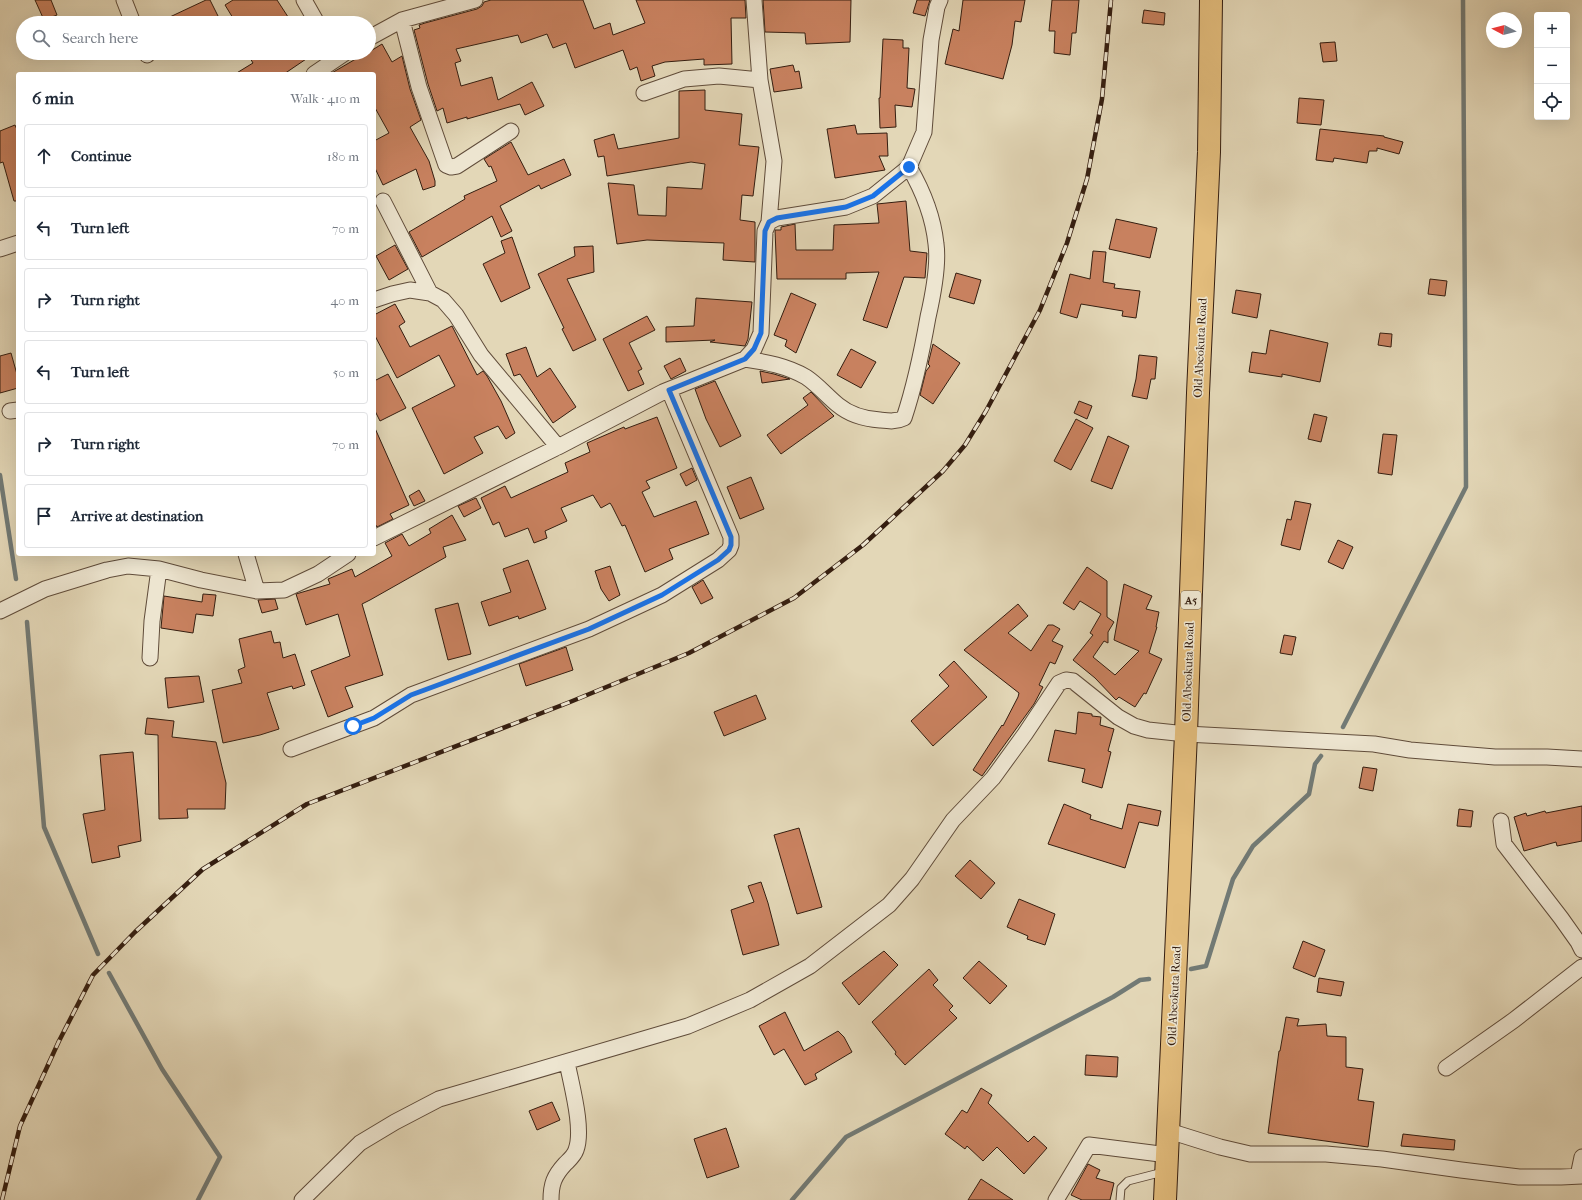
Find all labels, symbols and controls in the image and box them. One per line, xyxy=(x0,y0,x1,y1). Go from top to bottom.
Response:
north arrow xyxy=(1486,12,1522,48)
map controls xyxy=(1534,12,1570,120)
button: + xyxy=(1534,12,1570,48)
search box xyxy=(16,16,376,60)
icon: search xyxy=(30,27,52,49)
text: Search here xyxy=(62,29,138,47)
button: − xyxy=(1534,48,1570,84)
button: locate xyxy=(1534,84,1570,120)
text: 6 min xyxy=(32,88,74,108)
text: Walk · 410 m xyxy=(291,91,360,106)
icon: ahead xyxy=(33,145,55,167)
text: Continue xyxy=(71,147,131,165)
text: 180 m xyxy=(327,149,359,164)
route end xyxy=(900,158,918,176)
icon: left xyxy=(33,217,55,239)
text: Turn left xyxy=(71,219,129,237)
text: 70 m xyxy=(332,221,359,236)
icon: right xyxy=(33,289,55,311)
text: Turn right xyxy=(71,291,140,309)
text: 40 m xyxy=(331,293,359,308)
street label: Old Abeokuta Road xyxy=(1190,297,1210,398)
icon: left xyxy=(33,361,55,383)
text: Turn left xyxy=(71,363,129,381)
text: 50 m xyxy=(333,365,359,380)
icon: right xyxy=(33,433,55,455)
text: Turn right xyxy=(71,435,140,453)
text: 70 m xyxy=(332,437,359,452)
icon: arrive xyxy=(33,505,55,527)
text: Arrive at destination xyxy=(71,507,203,525)
road number: A5 xyxy=(1181,591,1201,609)
street label: Old Abeokuta Road xyxy=(1179,621,1197,722)
route start xyxy=(344,717,362,735)
street label: Old Abeokuta Road xyxy=(1164,945,1184,1046)

